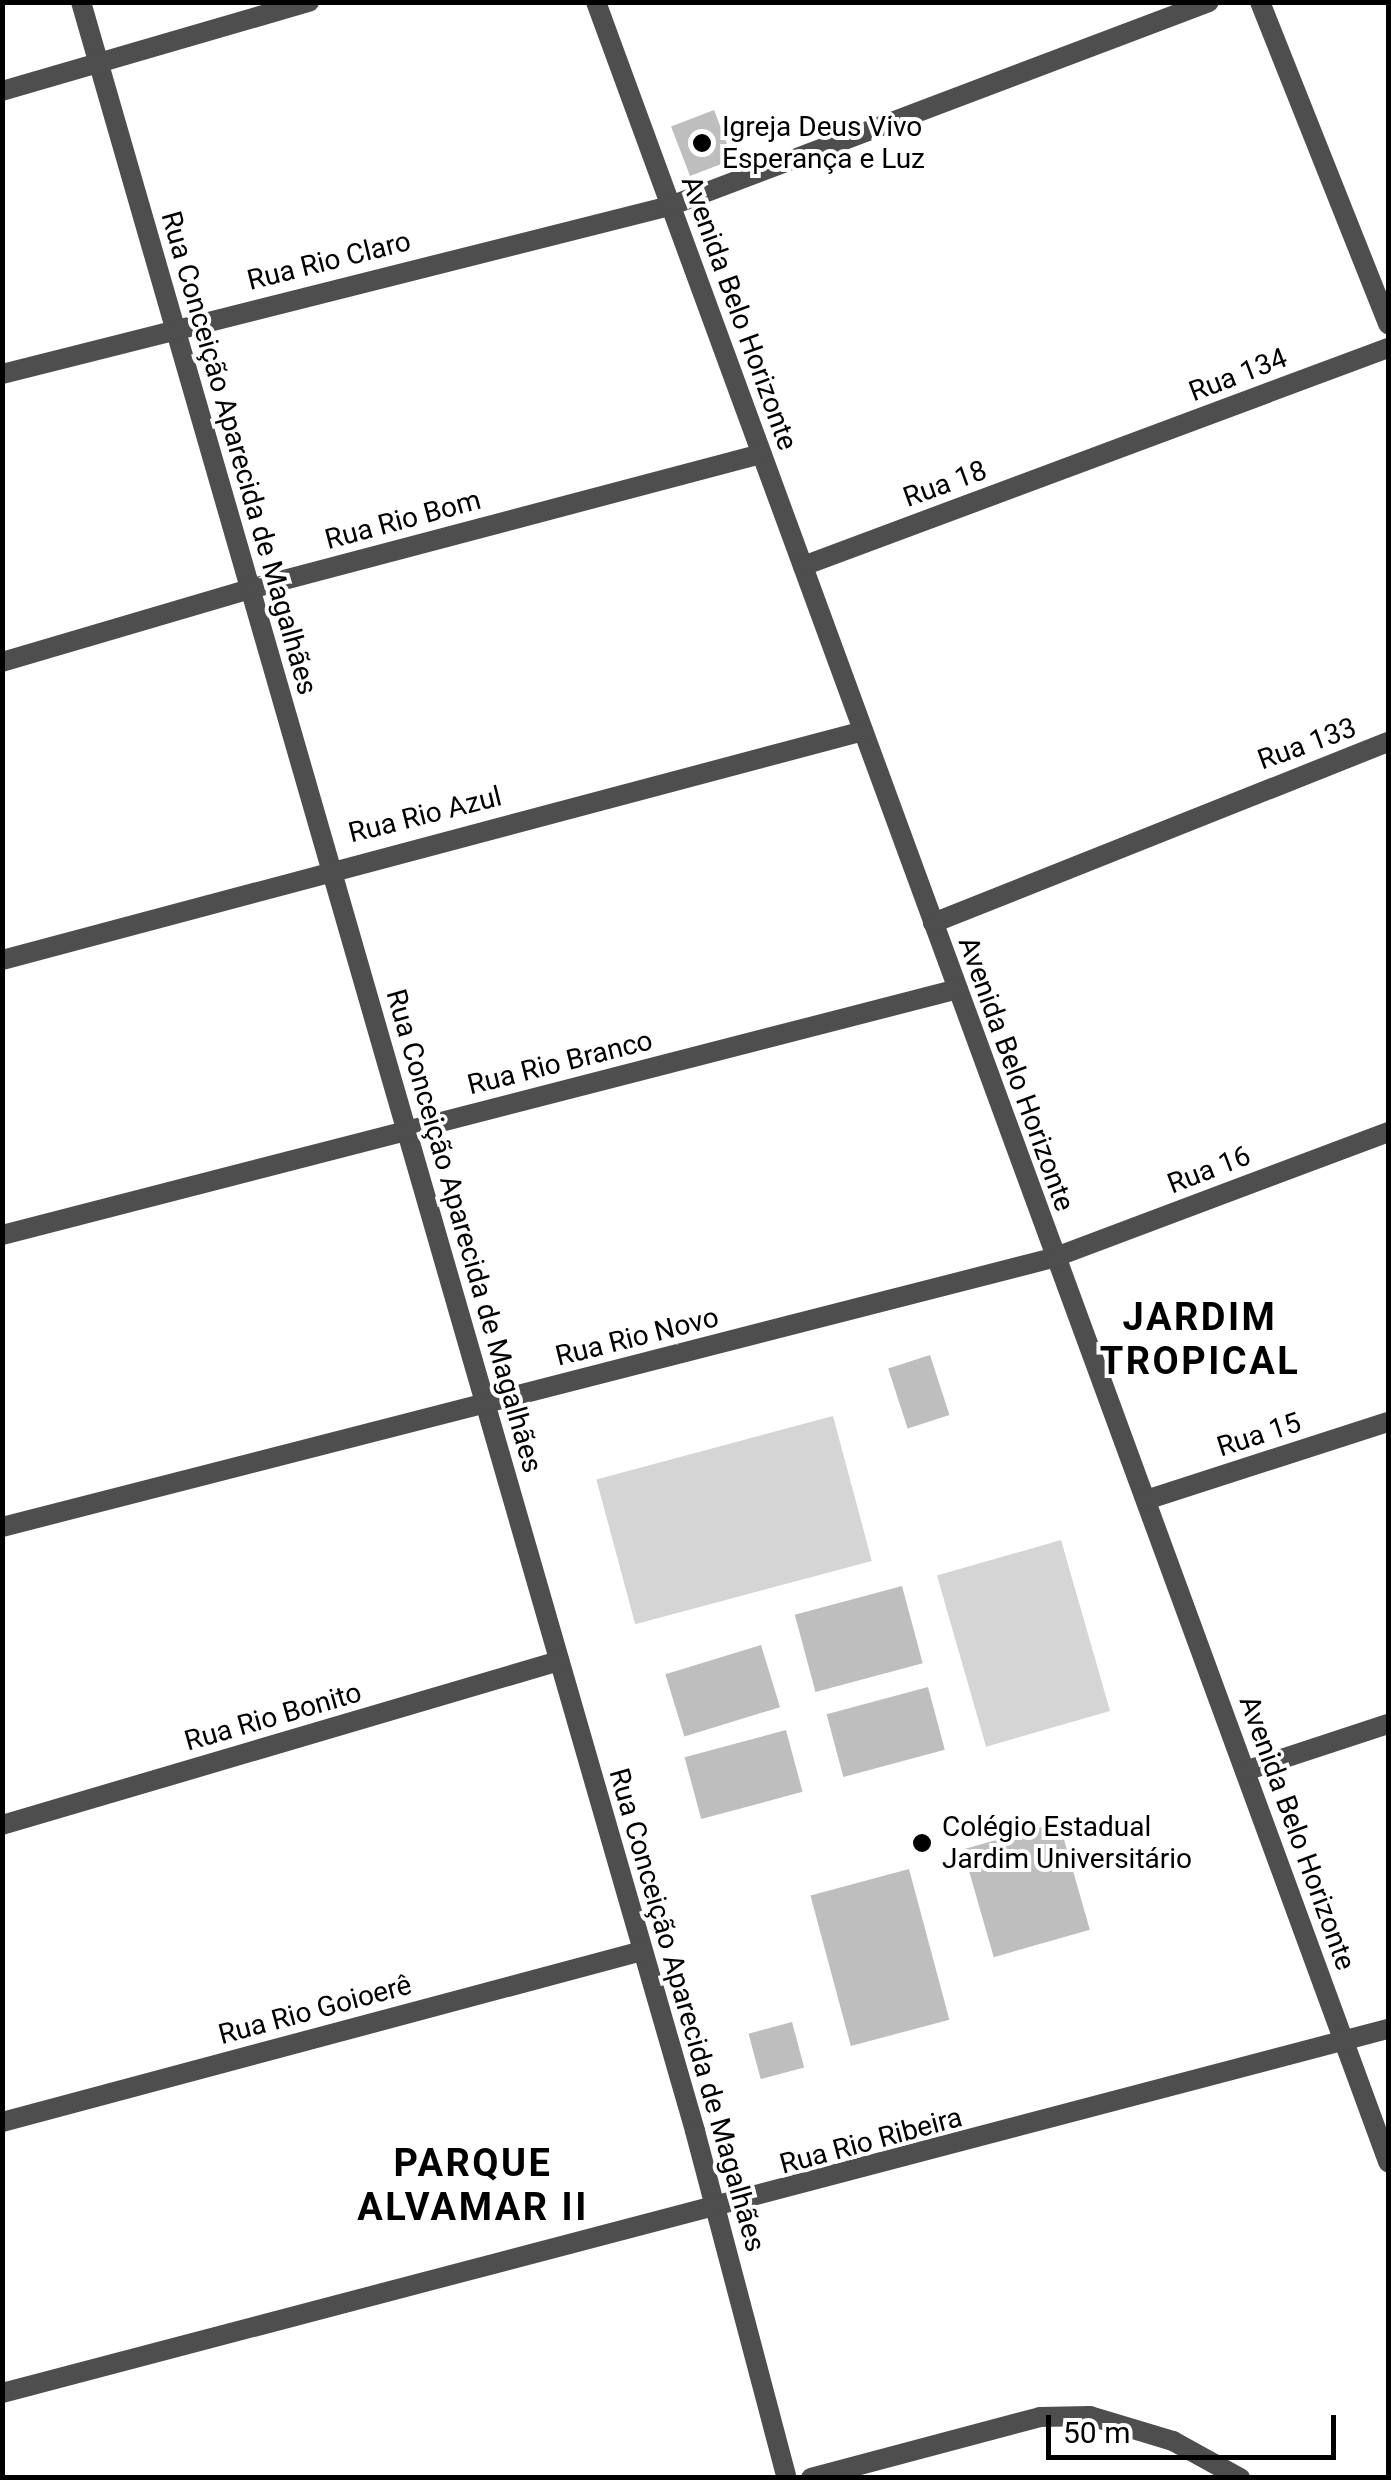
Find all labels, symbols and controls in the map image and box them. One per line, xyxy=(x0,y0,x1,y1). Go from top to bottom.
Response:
place label: Igreja Deus Vivo Esperança e Luz xyxy=(722,110,925,176)
marker: Igreja Deus Vivo Esperança e Luz xyxy=(691,132,713,154)
street label: Avenida Belo Horizonte xyxy=(674,171,804,455)
street label: Rua Conceição Aparecida de Magalhães xyxy=(154,207,324,699)
street label: Rua Rio Claro xyxy=(244,224,414,298)
street label: Rua 134 xyxy=(1184,341,1292,409)
street label: Rua 18 xyxy=(899,453,991,515)
street label: Rua Rio Bom xyxy=(321,483,485,557)
street label: Rua 133 xyxy=(1253,711,1361,777)
street label: Rua Rio Azul xyxy=(345,780,505,850)
street label: Avenida Belo Horizonte xyxy=(951,932,1081,1216)
street label: Rua Conceição Aparecida de Magalhães xyxy=(379,985,549,1477)
street label: Rua Rio Branco xyxy=(464,1024,656,1102)
street label: Rua 16 xyxy=(1163,1139,1255,1201)
district label: JARDIM TROPICAL xyxy=(1100,1295,1300,1385)
street label: Rua Rio Novo xyxy=(552,1301,722,1373)
street label: Rua 15 xyxy=(1213,1406,1305,1464)
street label: Rua Rio Bonito xyxy=(181,1676,365,1758)
street label: Avenida Belo Horizonte xyxy=(1232,1691,1362,1975)
street label: Rua Conceição Aparecida de Magalhães xyxy=(602,1764,772,2256)
place label: Colégio Estadual Jardim Universitário xyxy=(942,1810,1192,1876)
marker: Colégio Estadual Jardim Universitário xyxy=(911,1832,933,1854)
street label: Rua Rio Goioerê xyxy=(215,1968,415,2052)
street label: Rua Rio Ribeira xyxy=(776,2101,966,2181)
district label: PARQUE ALVAMAR II xyxy=(357,2141,589,2230)
scale bar xyxy=(1051,2395,1341,2457)
text: 50 m xyxy=(1063,2415,1130,2450)

